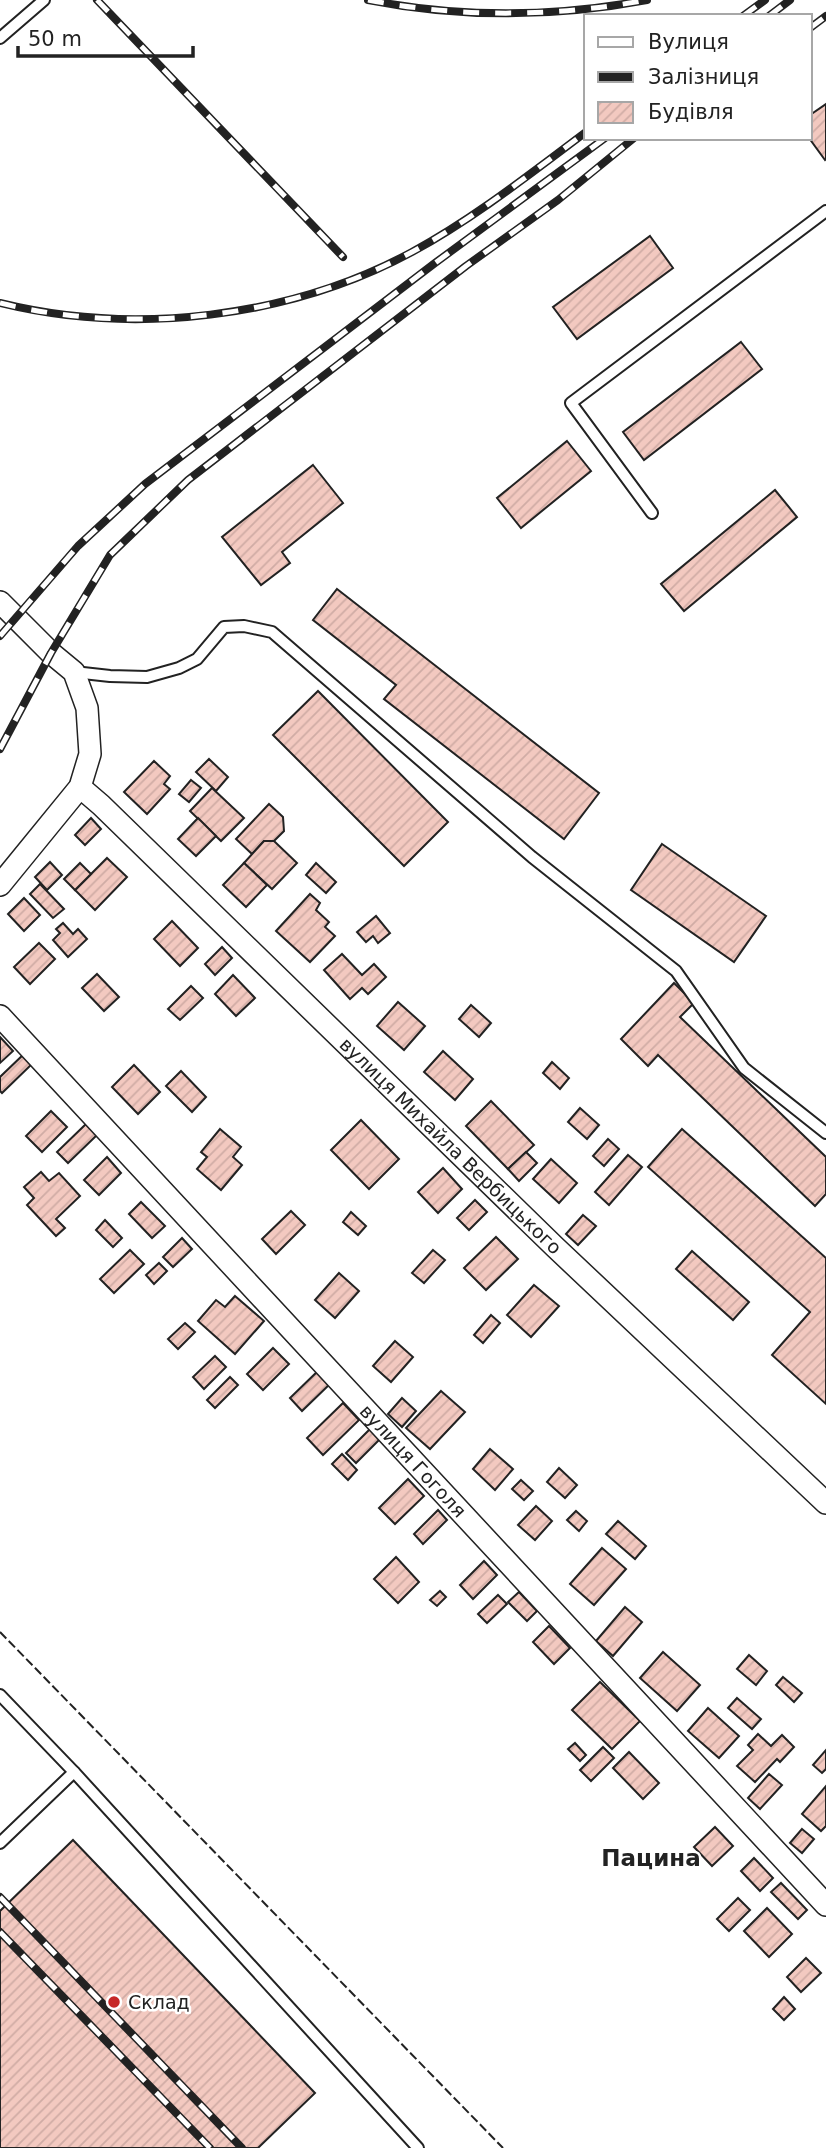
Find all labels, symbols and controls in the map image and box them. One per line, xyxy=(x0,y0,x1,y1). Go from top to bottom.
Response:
scale bar xyxy=(18,14,192,58)
legend xyxy=(584,14,812,140)
text: 50 m xyxy=(28,27,82,51)
text: Вулиця xyxy=(648,30,729,54)
text: Залізниця xyxy=(648,65,759,89)
text: Будівля xyxy=(648,100,734,124)
street label: вулиця Михайла Вербицького xyxy=(335,1033,566,1259)
street label: вулиця Гоголя xyxy=(355,1400,471,1522)
district label: Пацина xyxy=(601,1845,701,1871)
place label: Склад xyxy=(128,1991,190,2013)
marker: Склад xyxy=(106,1994,122,2010)

